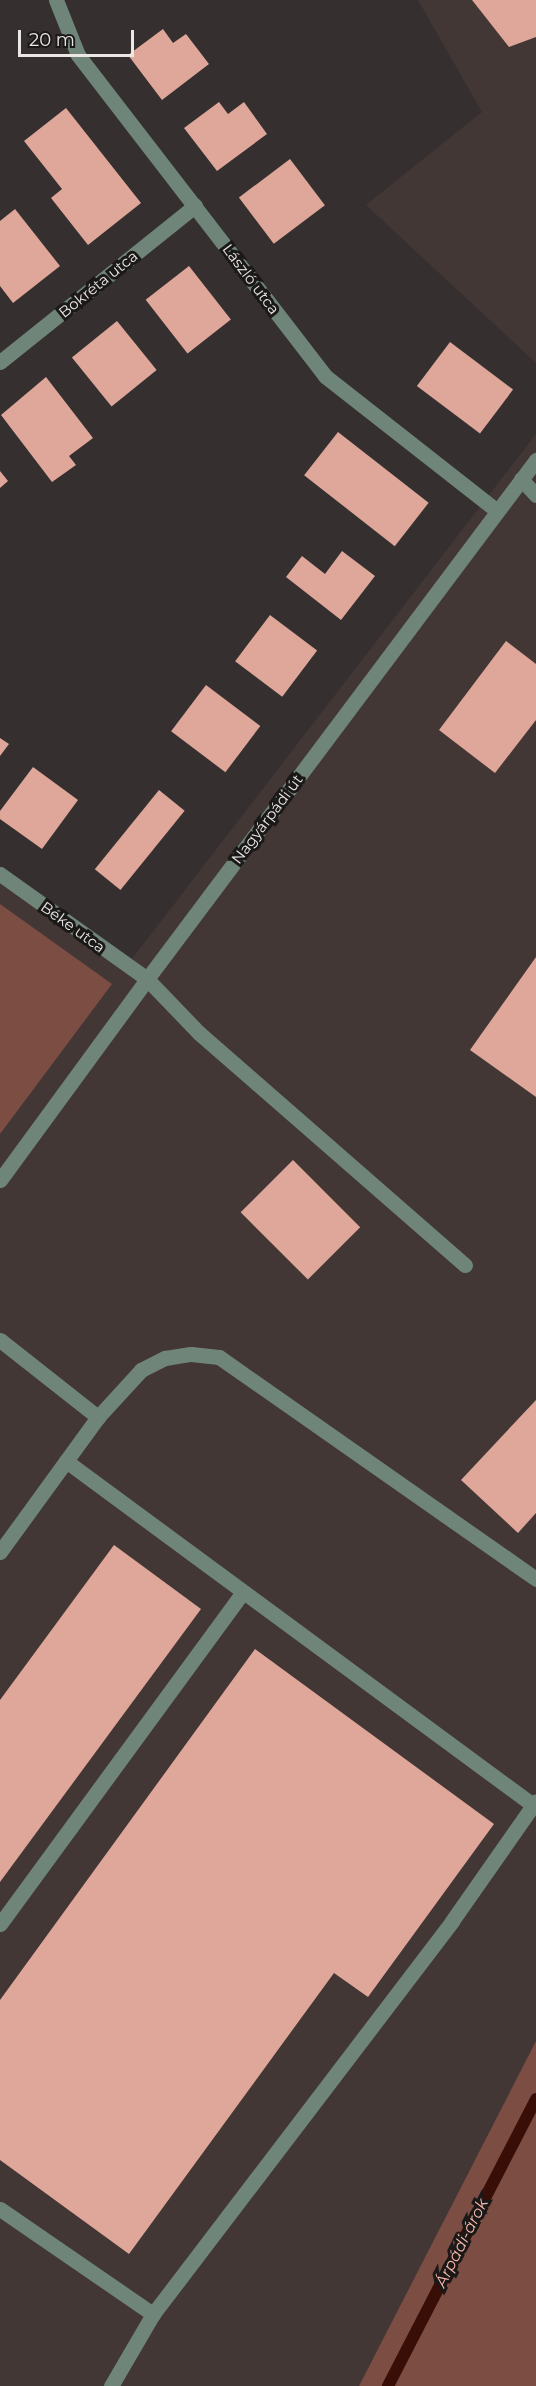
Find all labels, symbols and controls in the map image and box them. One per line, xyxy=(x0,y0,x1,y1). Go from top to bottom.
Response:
scale bar xyxy=(21,18,136,56)
text: 20 m xyxy=(29,29,75,51)
street label: László utca xyxy=(219,240,283,318)
street label: Bokréta utca xyxy=(55,247,141,321)
street label: Nagyárpádi út xyxy=(228,771,306,867)
street label: Béke utca xyxy=(37,898,109,956)
water label: Árpádi-árok xyxy=(431,2195,493,2291)

